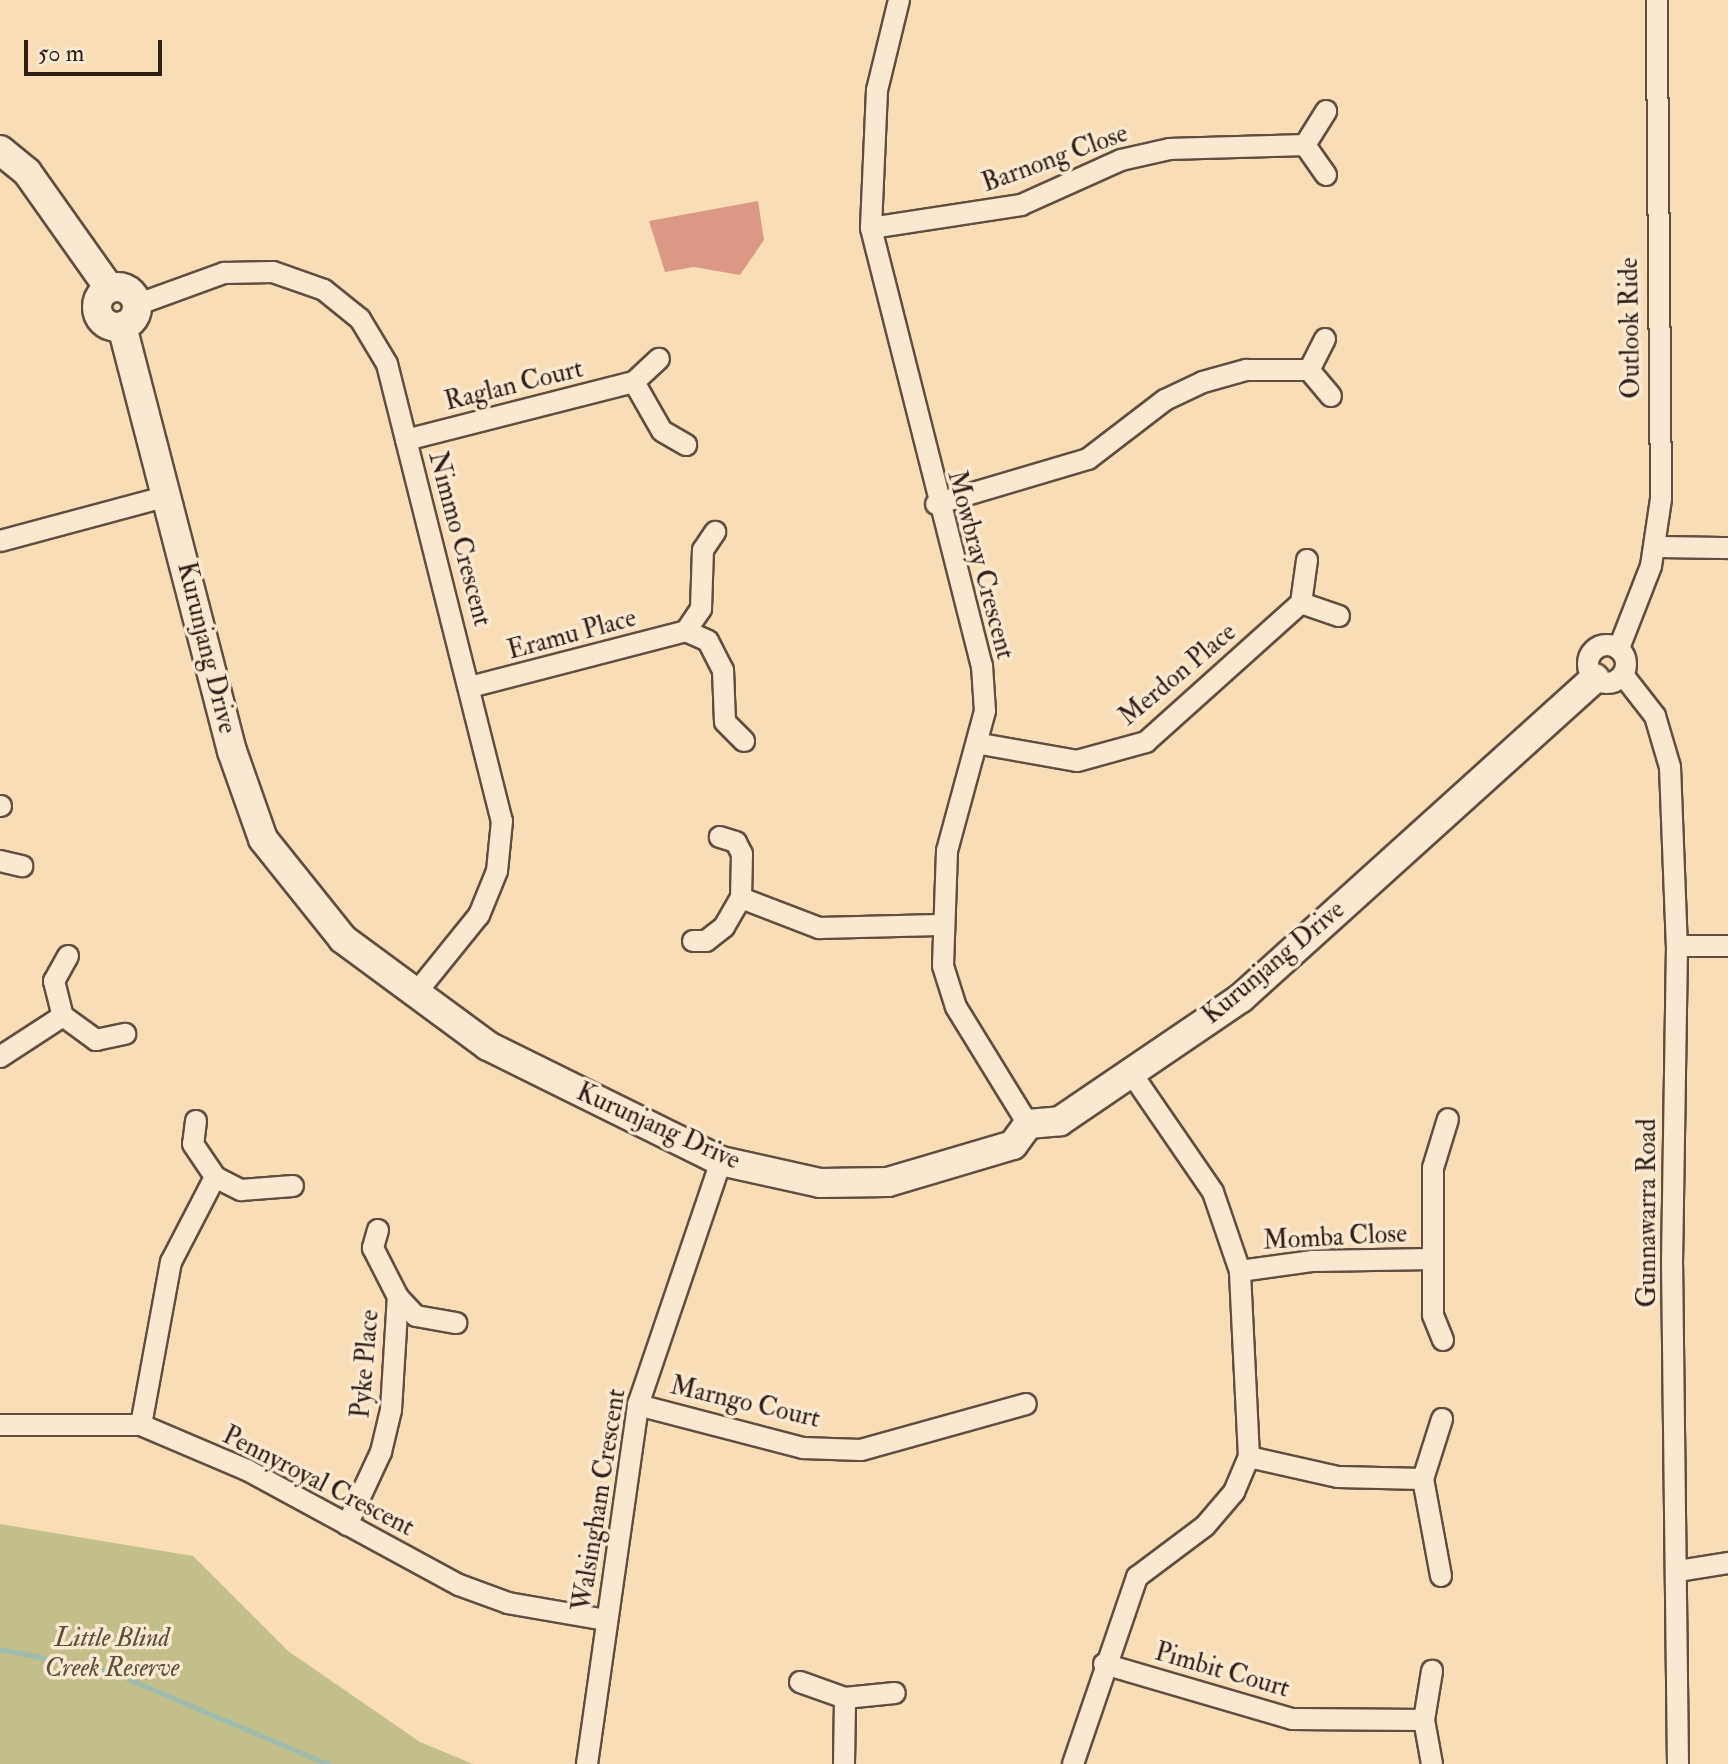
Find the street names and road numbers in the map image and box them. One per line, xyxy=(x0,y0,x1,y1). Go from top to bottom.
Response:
street label: Barnong Close xyxy=(978,118,1132,200)
street label: Outlook Ride xyxy=(1614,257,1648,399)
street label: Raglan Court xyxy=(442,354,586,418)
street label: Nimmo Crescent xyxy=(421,448,497,630)
street label: Mowbray Crescent xyxy=(940,467,1020,663)
street label: Kurunjang Drive xyxy=(170,559,242,737)
street label: Eramu Place xyxy=(504,603,640,667)
street label: Merdon Place xyxy=(1113,617,1243,733)
street label: Kurunjang Drive xyxy=(1197,895,1351,1031)
street label: Kurunjang Drive xyxy=(571,1077,745,1177)
street label: Gunnawarra Road xyxy=(1632,1118,1664,1308)
street label: Momba Close xyxy=(1262,1219,1408,1257)
street label: Pyke Place xyxy=(346,1308,386,1420)
street label: Marngo Court xyxy=(667,1371,823,1435)
street label: Walsingham Crescent xyxy=(567,1387,633,1613)
street label: Pennyroyal Crescent xyxy=(217,1420,419,1544)
street label: Pimbit Court xyxy=(1151,1637,1293,1705)

